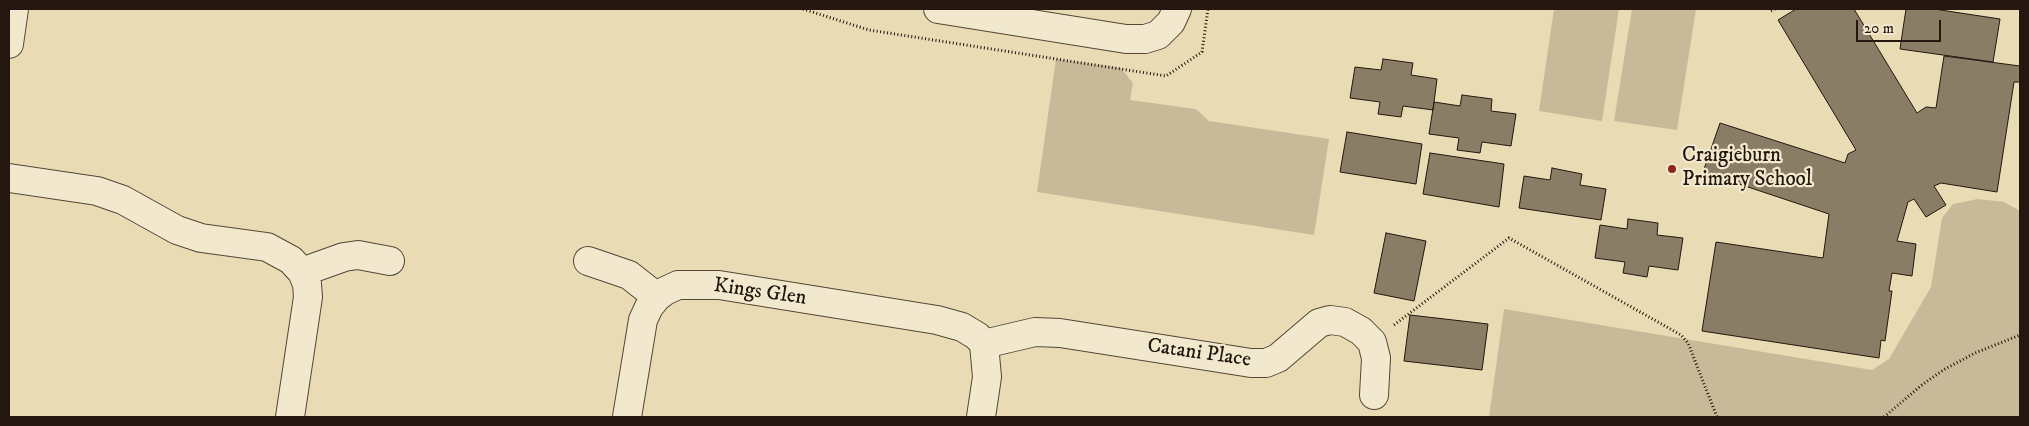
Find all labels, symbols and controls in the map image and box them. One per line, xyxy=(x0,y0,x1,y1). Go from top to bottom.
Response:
scale bar xyxy=(1859,10,1944,42)
text: 20 m xyxy=(1864,19,1894,38)
place label: Craigieburn Primary School xyxy=(1682,144,1812,194)
marker: Craigieburn Primary School xyxy=(1666,163,1678,175)
street label: Kings Glen xyxy=(712,274,808,312)
street label: Catani Place xyxy=(1146,334,1252,374)

